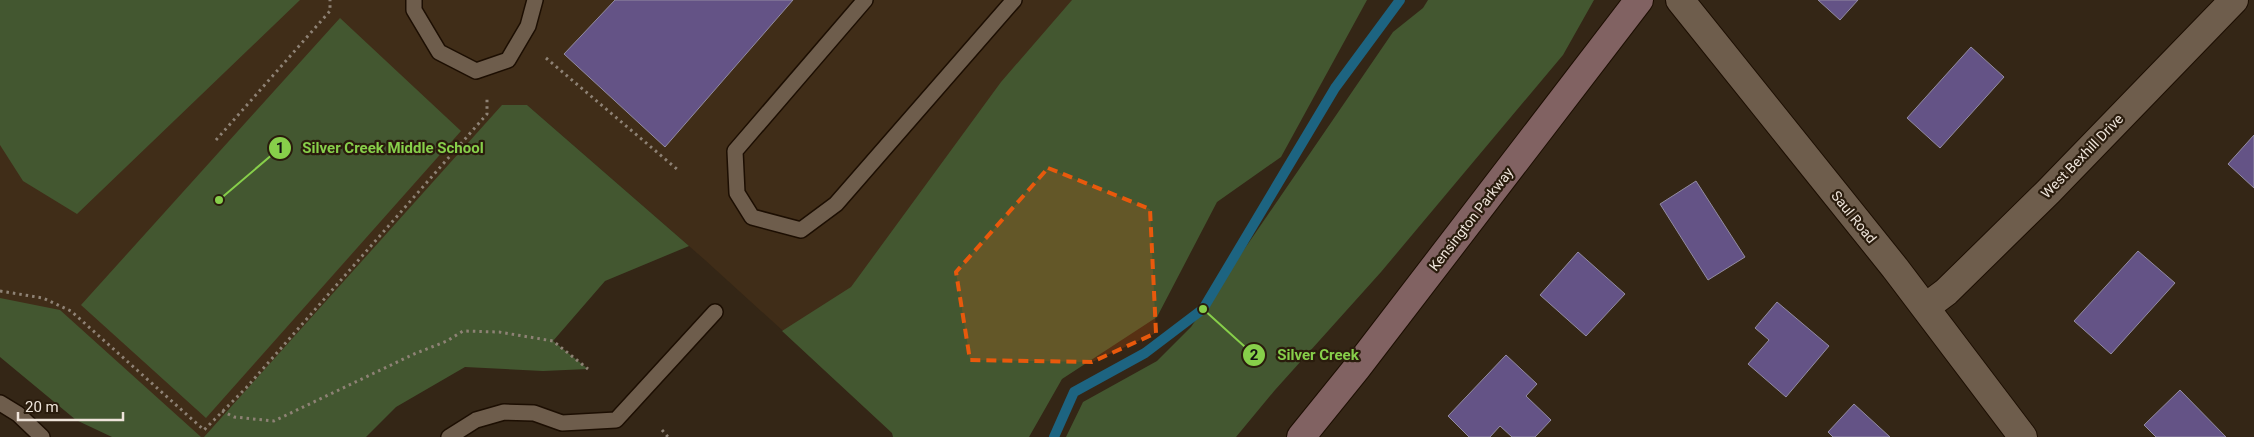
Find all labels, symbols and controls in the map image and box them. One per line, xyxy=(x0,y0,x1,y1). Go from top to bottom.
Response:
street label: West Bexhill Drive xyxy=(2038,111,2126,201)
callout: Silver Creek Middle School xyxy=(267,133,494,163)
text: 1 xyxy=(276,139,284,157)
text: Silver Creek Middle School xyxy=(302,139,484,157)
street label: Kensington Parkway xyxy=(1426,164,1516,274)
street label: Saul Road xyxy=(1828,188,1880,246)
callout: Silver Creek xyxy=(1242,340,1368,370)
text: 2 xyxy=(1250,346,1259,364)
text: Silver Creek xyxy=(1277,346,1360,364)
scale bar xyxy=(18,390,122,422)
text: 20 m xyxy=(25,398,59,416)

